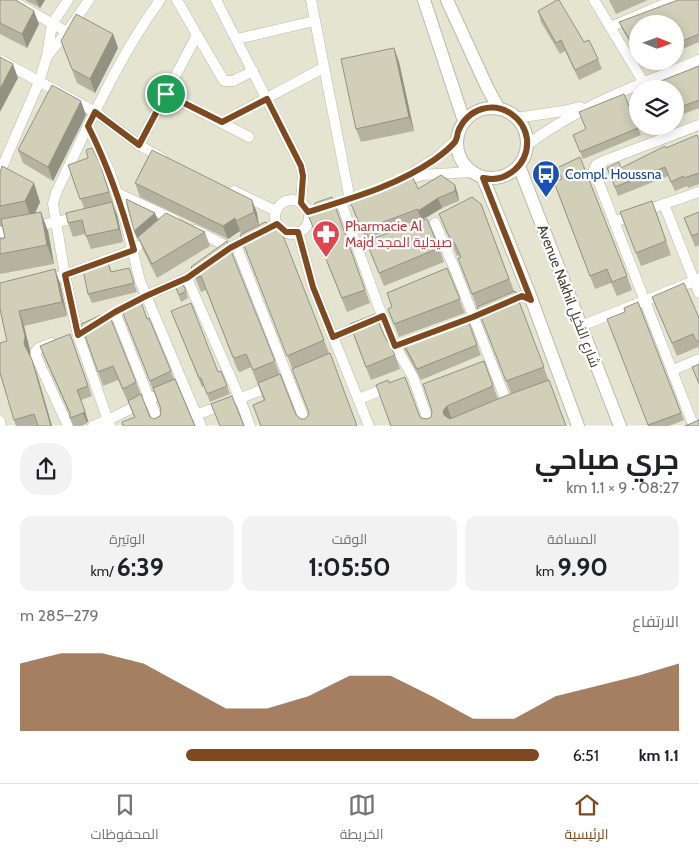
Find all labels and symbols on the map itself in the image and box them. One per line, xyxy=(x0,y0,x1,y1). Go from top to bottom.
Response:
north arrow xyxy=(629,15,684,70)
pin xyxy=(145,73,187,115)
bus stop icon: Compl. Houssna xyxy=(531,159,561,198)
place label: Compl. Houssna xyxy=(565,165,662,183)
place label: Pharmacie Al Majd صيدلية المجد xyxy=(345,217,452,251)
pharmacy icon: Pharmacie Al Majd صيدلية المجد xyxy=(311,219,341,258)
street label: Avenue Nakhil شارع النخيل xyxy=(533,222,605,370)

